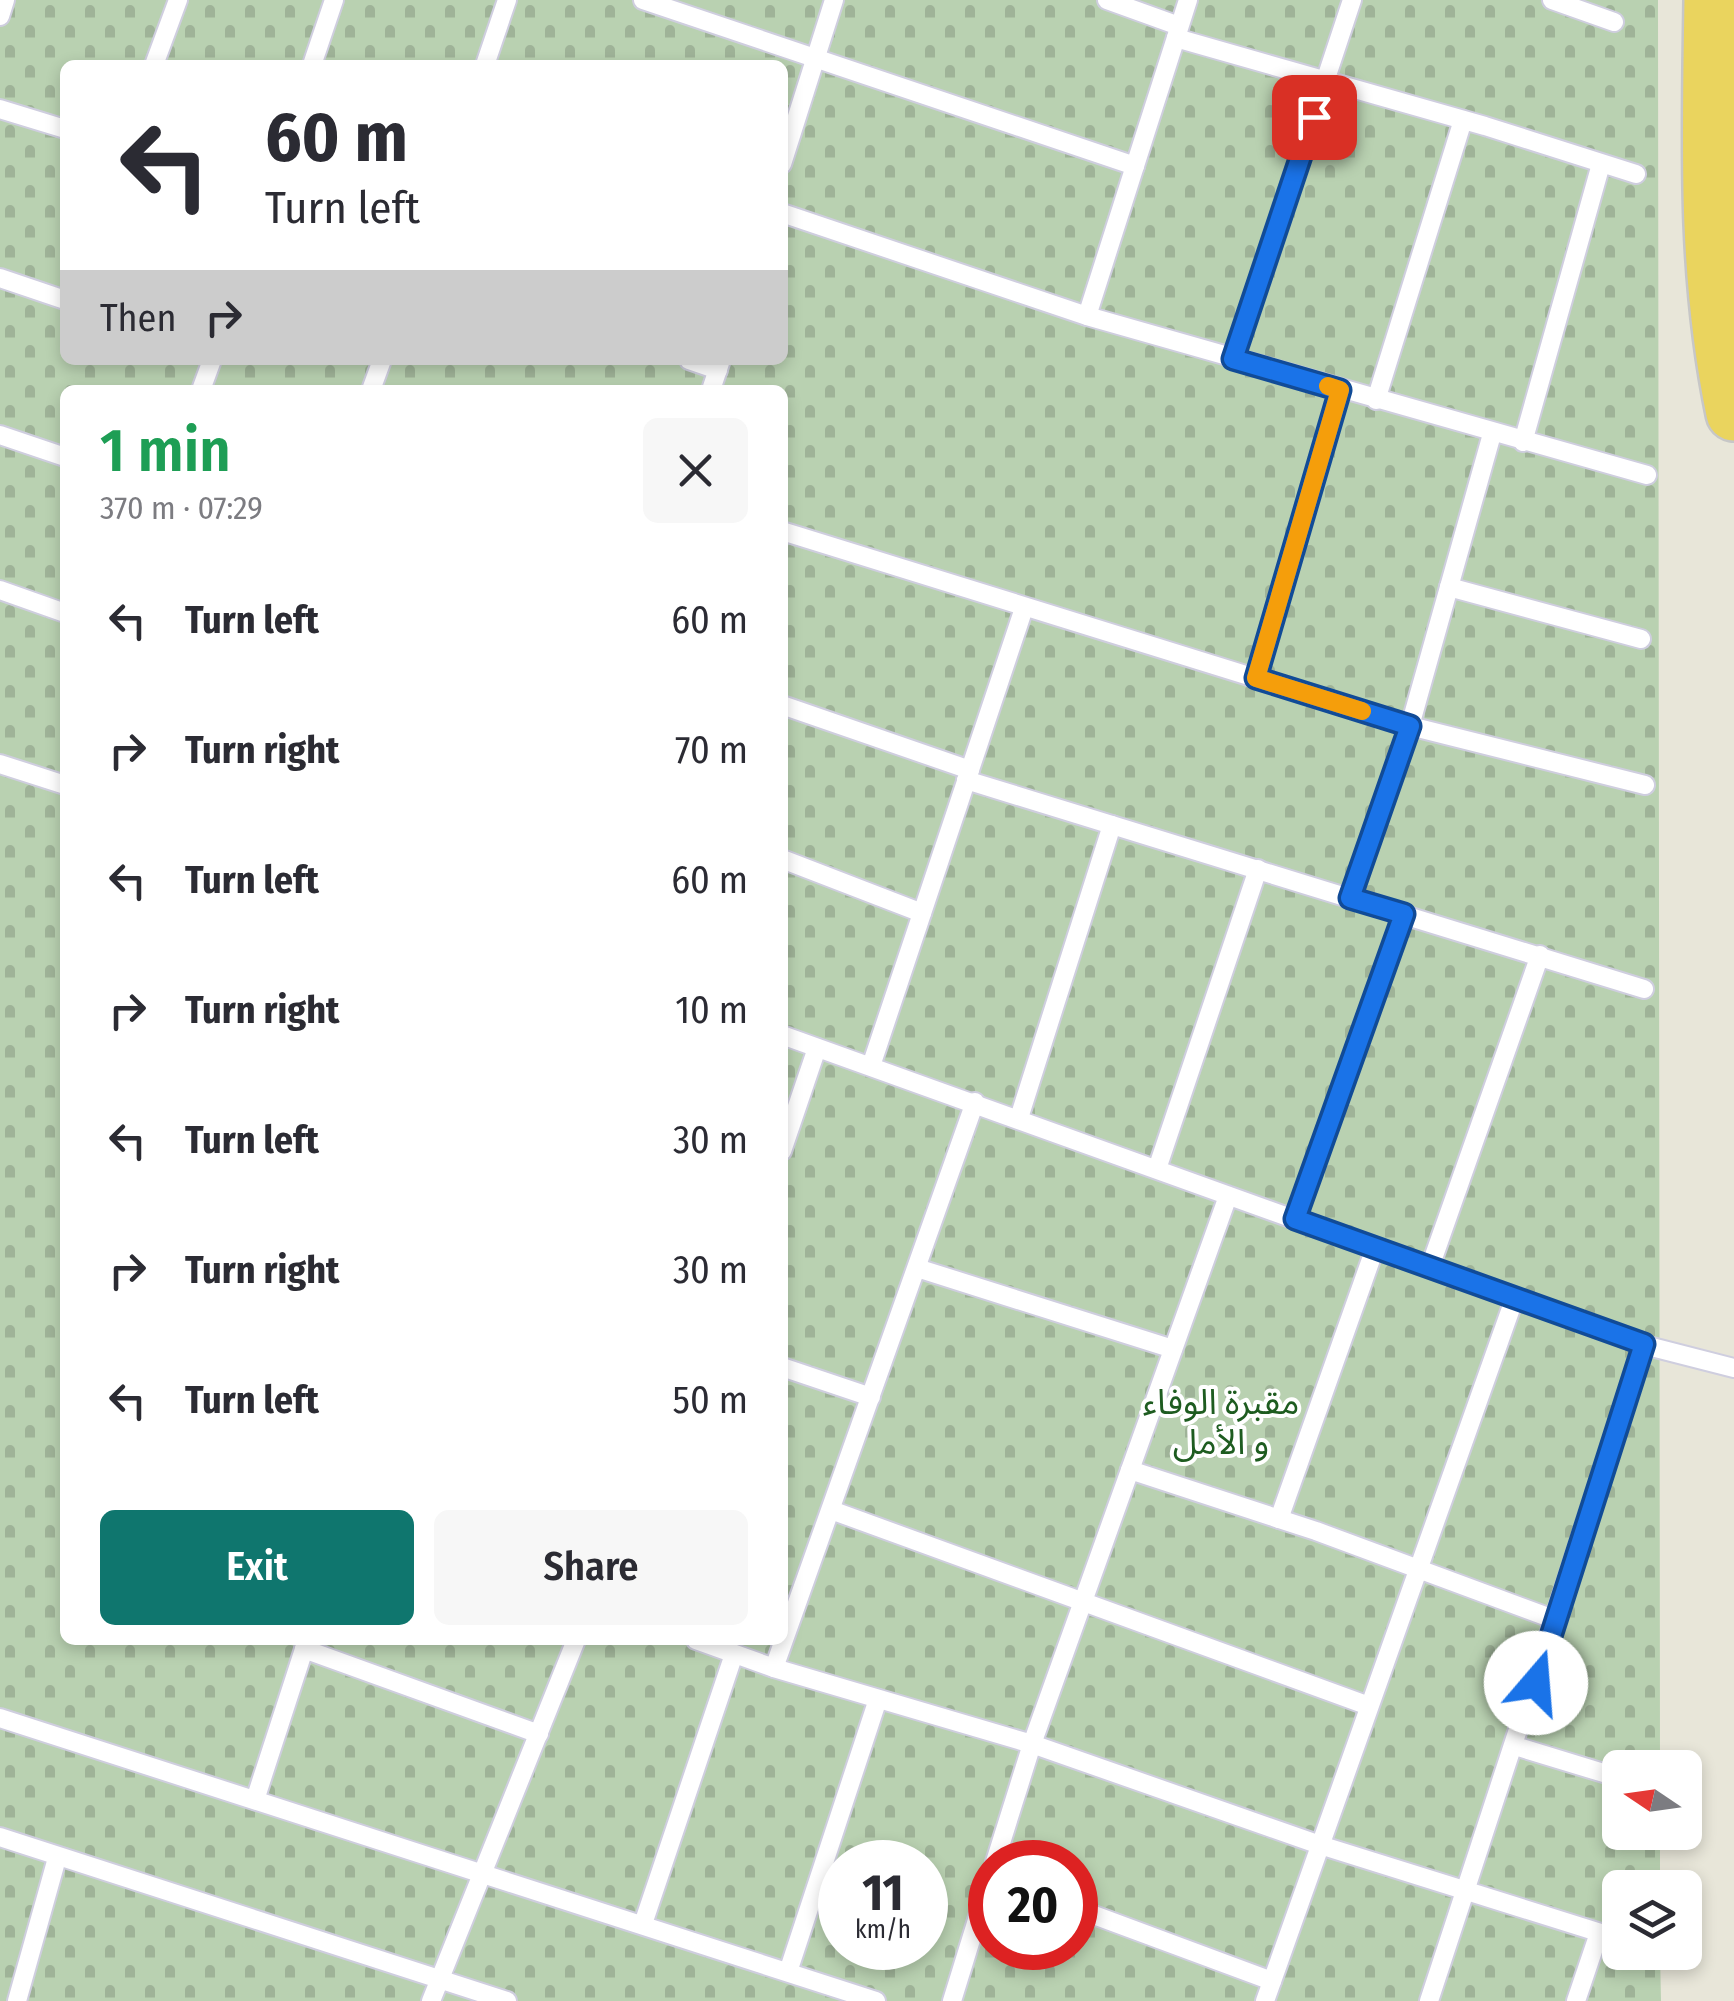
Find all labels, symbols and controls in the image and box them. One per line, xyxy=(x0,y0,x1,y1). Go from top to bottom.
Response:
pin xyxy=(1272,75,1357,160)
icon: arrive xyxy=(1287,90,1342,145)
text: 60 m xyxy=(265,96,408,180)
icon: left xyxy=(100,100,230,230)
text: Turn left xyxy=(265,181,420,235)
icon: right xyxy=(196,290,251,345)
text: Then xyxy=(100,295,176,341)
text: 1 min xyxy=(100,415,231,487)
button: close xyxy=(643,418,748,523)
text: 370 m · 07:29 xyxy=(100,489,263,527)
icon: left xyxy=(100,593,155,648)
text: Turn left xyxy=(185,597,319,643)
text: 60 m xyxy=(671,597,748,643)
icon: right xyxy=(100,723,155,778)
text: Turn right xyxy=(185,727,339,773)
text: 70 m xyxy=(675,727,748,773)
icon: left xyxy=(100,853,155,908)
text: Turn left xyxy=(185,857,319,903)
text: 60 m xyxy=(671,857,748,903)
icon: right xyxy=(100,983,155,1038)
text: Turn right xyxy=(185,987,339,1033)
text: 10 m xyxy=(675,987,748,1033)
icon: left xyxy=(100,1113,155,1168)
text: Turn left xyxy=(185,1117,319,1163)
text: 30 m xyxy=(673,1117,748,1163)
icon: right xyxy=(100,1243,155,1298)
text: Turn right xyxy=(185,1247,339,1293)
text: 30 m xyxy=(673,1247,748,1293)
icon: left xyxy=(100,1373,155,1428)
text: Turn left xyxy=(185,1377,319,1423)
text: 50 m xyxy=(673,1377,748,1423)
park label: مقبرة الوفاء و الأمل xyxy=(1143,1381,1299,1463)
button: Exit xyxy=(100,1510,414,1625)
button: Share xyxy=(434,1510,748,1625)
position arrow xyxy=(1484,1631,1588,1735)
north arrow xyxy=(1602,1750,1702,1850)
map controls xyxy=(1602,1750,1702,1970)
speed limit sign: 20 xyxy=(968,1840,1098,1970)
text: 11 xyxy=(862,1863,904,1923)
button: layers xyxy=(1602,1870,1702,1970)
text: km/h xyxy=(855,1915,911,1945)

